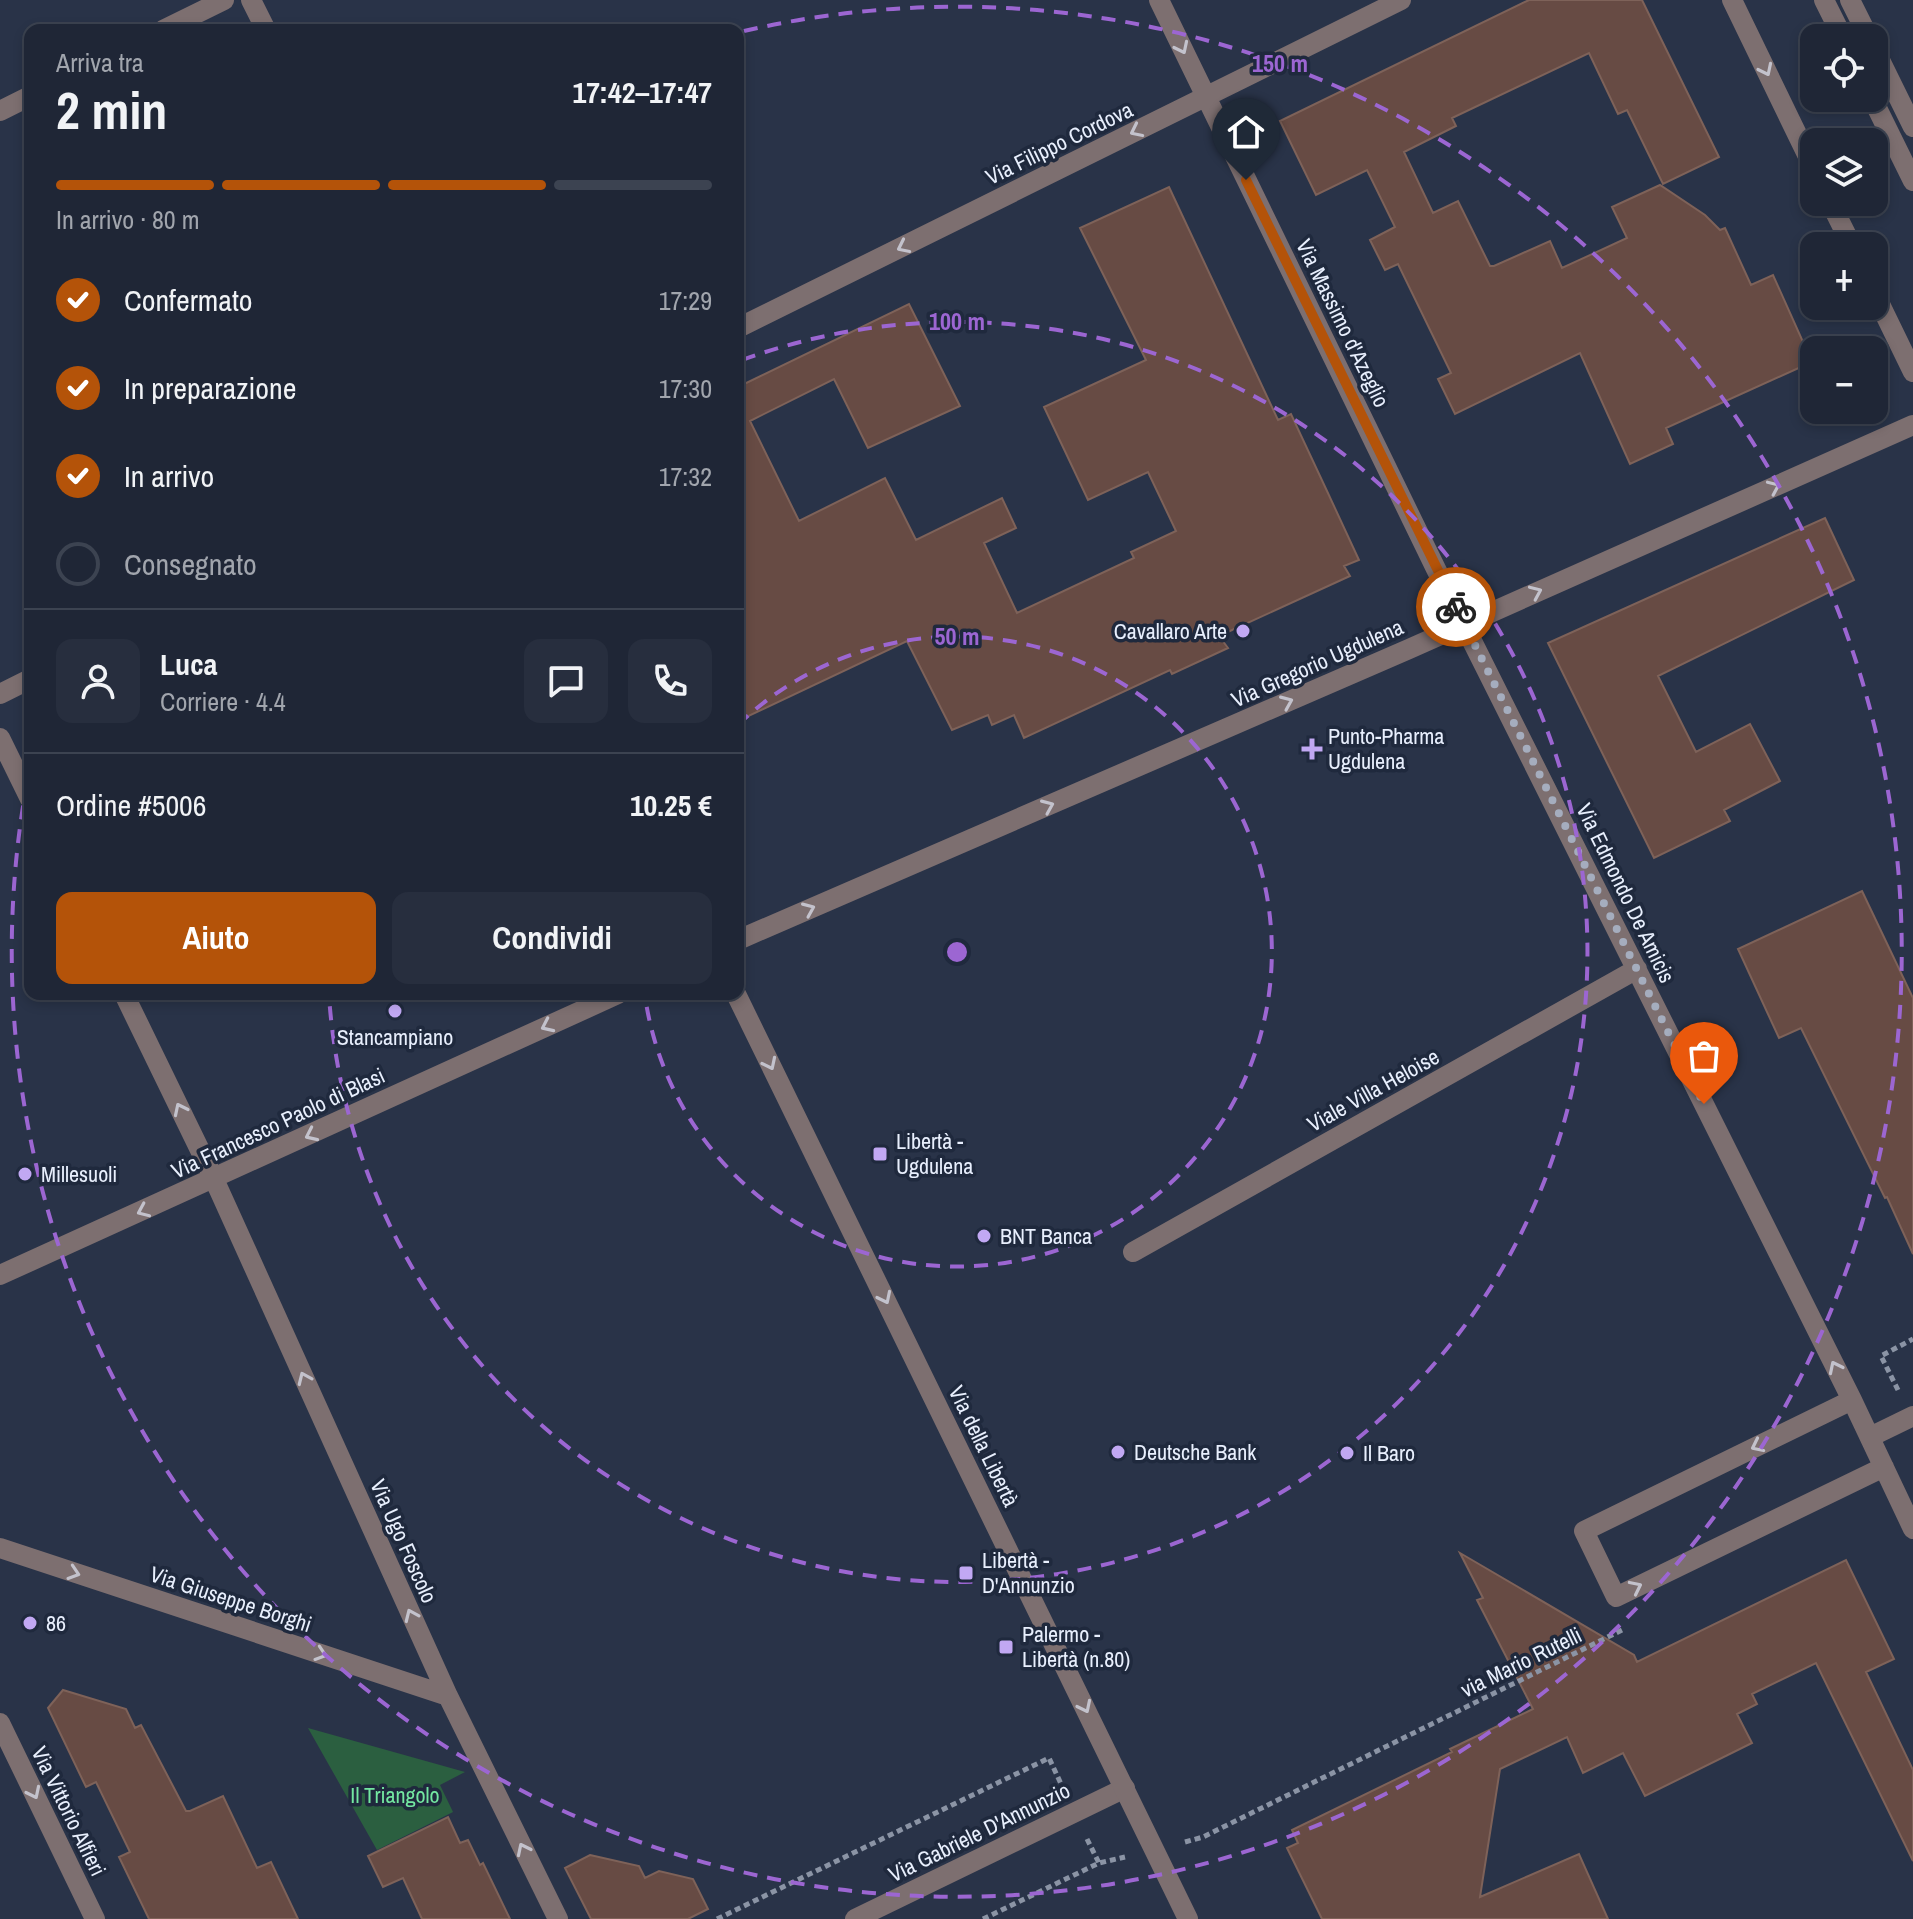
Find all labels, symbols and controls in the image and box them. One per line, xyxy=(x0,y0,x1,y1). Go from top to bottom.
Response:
map controls xyxy=(1800,24,1888,424)
button: locate xyxy=(1800,24,1888,112)
one-way arrow xyxy=(1172,40,1188,55)
text: Arriva tra xyxy=(56,45,144,80)
text: 150 m xyxy=(1252,47,1308,79)
one-way arrow xyxy=(1756,62,1772,77)
text: 17:42–17:47 xyxy=(573,72,712,112)
text: 2 min xyxy=(56,75,167,145)
street label: Via Filippo Cordova xyxy=(980,94,1138,192)
pin xyxy=(1212,98,1280,180)
icon: home xyxy=(1224,110,1268,154)
one-way arrow xyxy=(1129,122,1144,137)
button: layers xyxy=(1800,128,1888,216)
text: In arrivo · 80 m xyxy=(56,202,199,237)
button: + xyxy=(1800,232,1888,320)
street label: Via Massimo d'Azeglio xyxy=(1289,234,1397,412)
one-way arrow xyxy=(896,237,911,252)
icon: check xyxy=(56,278,100,322)
text: Confermato xyxy=(124,280,253,320)
text: 17:29 xyxy=(659,283,712,318)
text: 100 m xyxy=(929,305,985,337)
button: − xyxy=(1800,336,1888,424)
icon: check xyxy=(56,366,100,410)
text: In preparazione xyxy=(124,368,296,408)
text: 17:30 xyxy=(659,371,712,406)
icon: check xyxy=(56,454,100,498)
text: In arrivo xyxy=(124,456,214,496)
text: 17:32 xyxy=(659,459,712,494)
one-way arrow xyxy=(1766,480,1780,496)
text: Consegnato xyxy=(124,544,257,584)
courier xyxy=(1416,567,1496,647)
icon: bike xyxy=(1434,585,1478,629)
one-way arrow xyxy=(1528,586,1542,602)
street label: Via Gregorio Ugdulena xyxy=(1226,612,1408,714)
place label: Cavallaro Arte xyxy=(1114,616,1227,646)
text: 50 m xyxy=(935,620,979,652)
marker: Cavallaro Arte xyxy=(1234,622,1252,640)
button: person xyxy=(56,639,140,723)
button: chat xyxy=(524,639,608,723)
button: phone xyxy=(628,639,712,723)
text: Luca xyxy=(160,644,217,684)
text: Corriere · 4.4 xyxy=(160,684,286,719)
one-way arrow xyxy=(1278,696,1293,712)
place label: Punto-Pharma Ugdulena xyxy=(1328,721,1444,776)
marker: Punto-Pharma Ugdulena xyxy=(1303,740,1321,758)
text: Ordine #5006 xyxy=(56,785,206,825)
text: 10.25 € xyxy=(630,785,712,825)
street label: Via Edmondo De Amicis xyxy=(1570,798,1682,988)
one-way arrow xyxy=(1040,799,1054,815)
button: Aiuto xyxy=(56,892,376,984)
button: Condividi xyxy=(392,892,712,984)
one-way arrow xyxy=(801,902,816,918)
centre of rings xyxy=(943,938,971,966)
marker: Stancampiano xyxy=(386,1002,404,1020)
one-way arrow xyxy=(541,1017,556,1033)
place label: Stancampiano xyxy=(337,1022,453,1052)
pin xyxy=(1670,1022,1738,1104)
icon: bag xyxy=(1682,1034,1726,1078)
street label: Viale Villa Heloise xyxy=(1302,1041,1444,1139)
one-way arrow xyxy=(760,1056,776,1070)
street label: Via Francesco Paolo di Blasi xyxy=(166,1060,390,1186)
one-way arrow xyxy=(174,1102,190,1117)
one-way arrow xyxy=(305,1125,319,1141)
place label: Libertà - Ugdulena xyxy=(896,1126,973,1181)
marker: Libertà - Ugdulena xyxy=(871,1145,889,1163)
place label: Millesuoli xyxy=(41,1159,117,1189)
marker: Millesuoli xyxy=(16,1165,34,1183)
one-way arrow xyxy=(137,1201,151,1217)
place label: BNT Banca xyxy=(1000,1221,1092,1251)
marker: BNT Banca xyxy=(975,1227,993,1245)
one-way arrow xyxy=(875,1289,890,1304)
one-way arrow xyxy=(1830,1361,1845,1376)
one-way arrow xyxy=(298,1371,314,1386)
street label: Via della Libertà xyxy=(942,1381,1026,1511)
place label: Deutsche Bank xyxy=(1134,1437,1257,1467)
one-way arrow xyxy=(1750,1437,1765,1452)
place label: Il Baro xyxy=(1363,1438,1415,1468)
marker: Deutsche Bank xyxy=(1109,1443,1127,1461)
marker: Il Baro xyxy=(1338,1444,1356,1462)
street label: Via Ugo Foscolo xyxy=(363,1475,445,1607)
place label: Libertà - D'Annunzio xyxy=(982,1545,1075,1600)
street label: Via Giuseppe Borghi xyxy=(146,1559,316,1639)
one-way arrow xyxy=(66,1563,80,1579)
marker: Libertà - D'Annunzio xyxy=(957,1564,975,1582)
one-way arrow xyxy=(1628,1581,1643,1597)
place label: 86 xyxy=(46,1608,66,1638)
one-way arrow xyxy=(405,1608,421,1623)
marker: 86 xyxy=(21,1614,39,1632)
place label: Palermo - Libertà (n.80) xyxy=(1022,1619,1130,1674)
street label: via Mario Rutelli xyxy=(1455,1620,1587,1704)
marker: Palermo - Libertà (n.80) xyxy=(997,1638,1015,1656)
one-way arrow xyxy=(313,1645,327,1661)
one-way arrow xyxy=(1075,1699,1091,1714)
street label: Via Vittorio Alfieri xyxy=(25,1741,113,1881)
street label: Via Gabriele D'Annunzio xyxy=(883,1775,1075,1889)
park label: Il Triangolo xyxy=(350,1780,440,1810)
one-way arrow xyxy=(24,1785,40,1800)
one-way arrow xyxy=(517,1843,533,1858)

